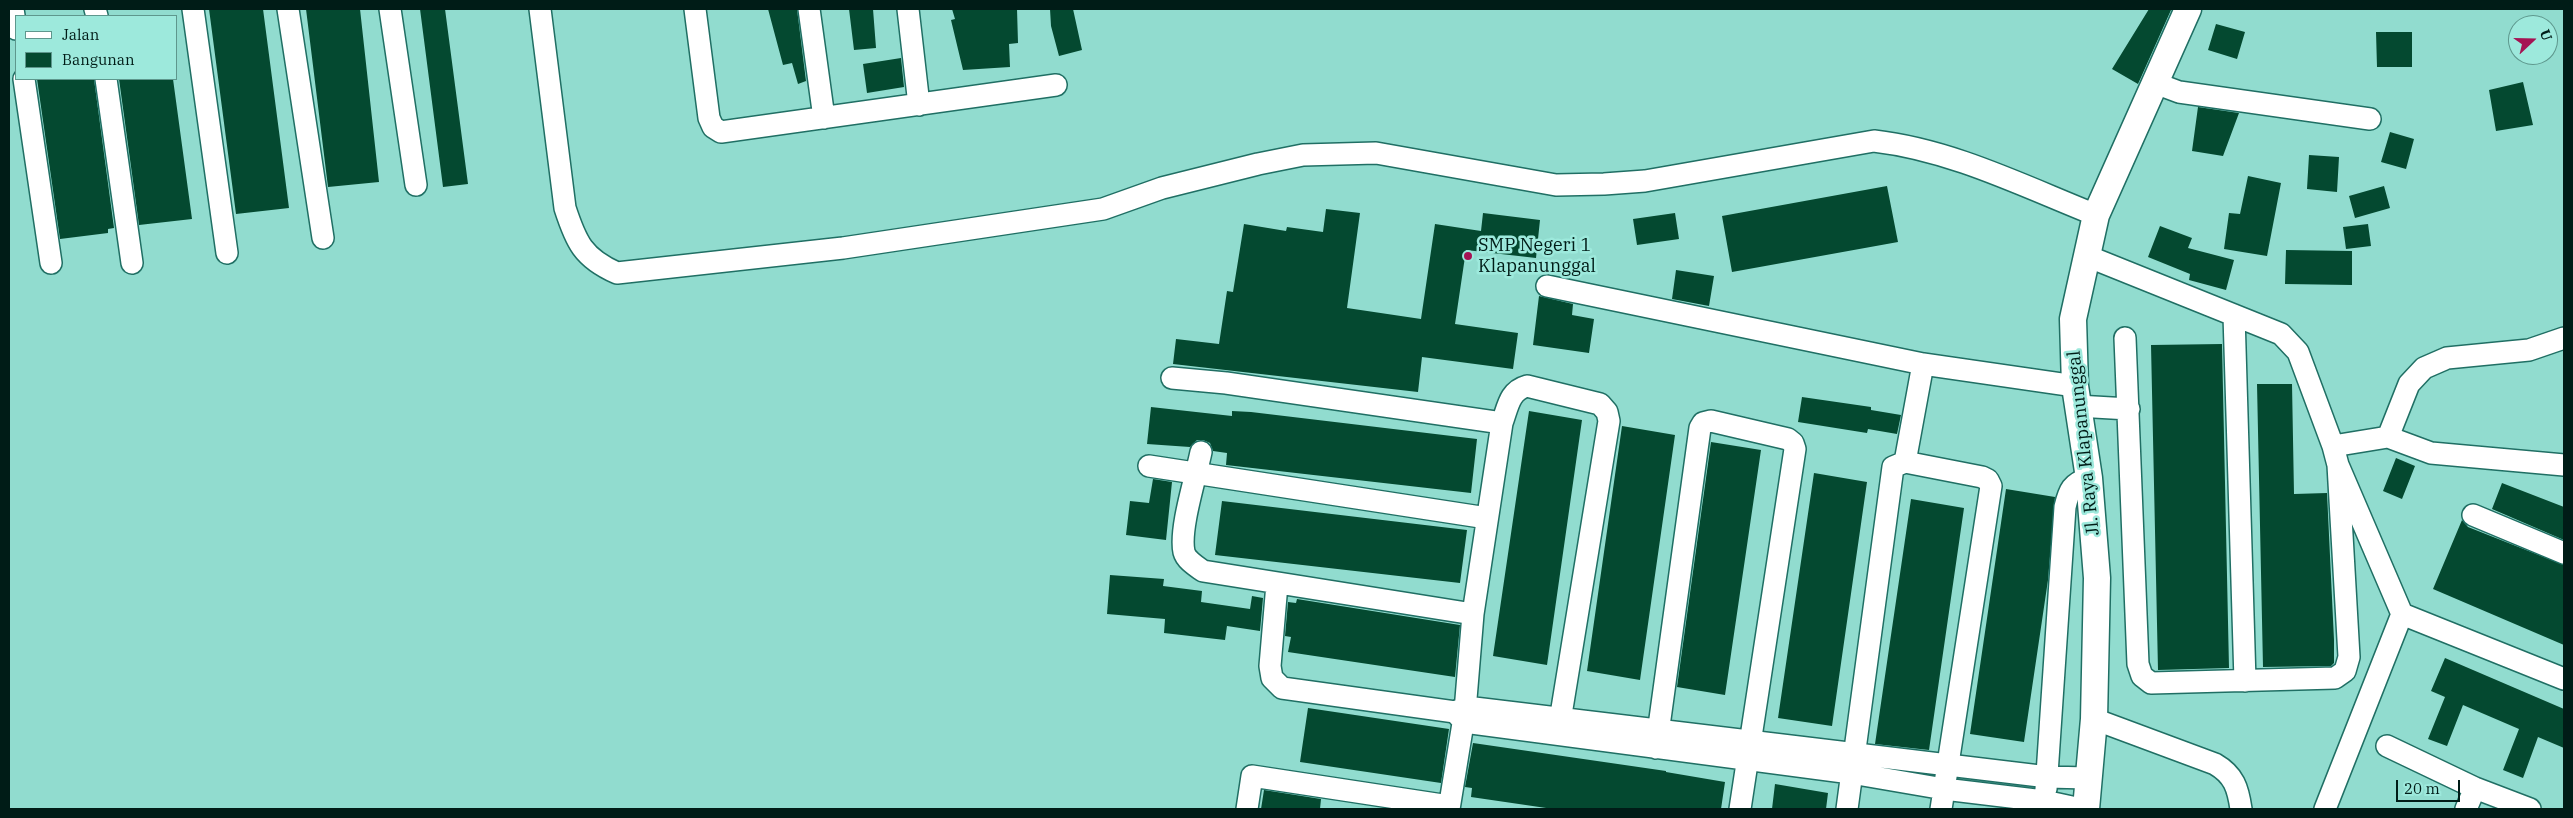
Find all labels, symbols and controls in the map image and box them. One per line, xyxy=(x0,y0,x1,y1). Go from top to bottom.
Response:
legend xyxy=(15,15,178,80)
north arrow xyxy=(2508,15,2558,65)
text: Jalan xyxy=(62,25,99,44)
text: U xyxy=(2536,27,2556,43)
text: Bangunan xyxy=(62,50,135,69)
place label: SMP Negeri 1 Klapanunggal xyxy=(1478,235,1596,278)
marker: SMP Negeri 1 Klapanunggal xyxy=(1462,250,1474,262)
street label: Jl. Raya Klapanunggal xyxy=(2064,349,2104,537)
scale bar xyxy=(2398,770,2462,802)
text: 20 m xyxy=(2404,779,2440,798)

